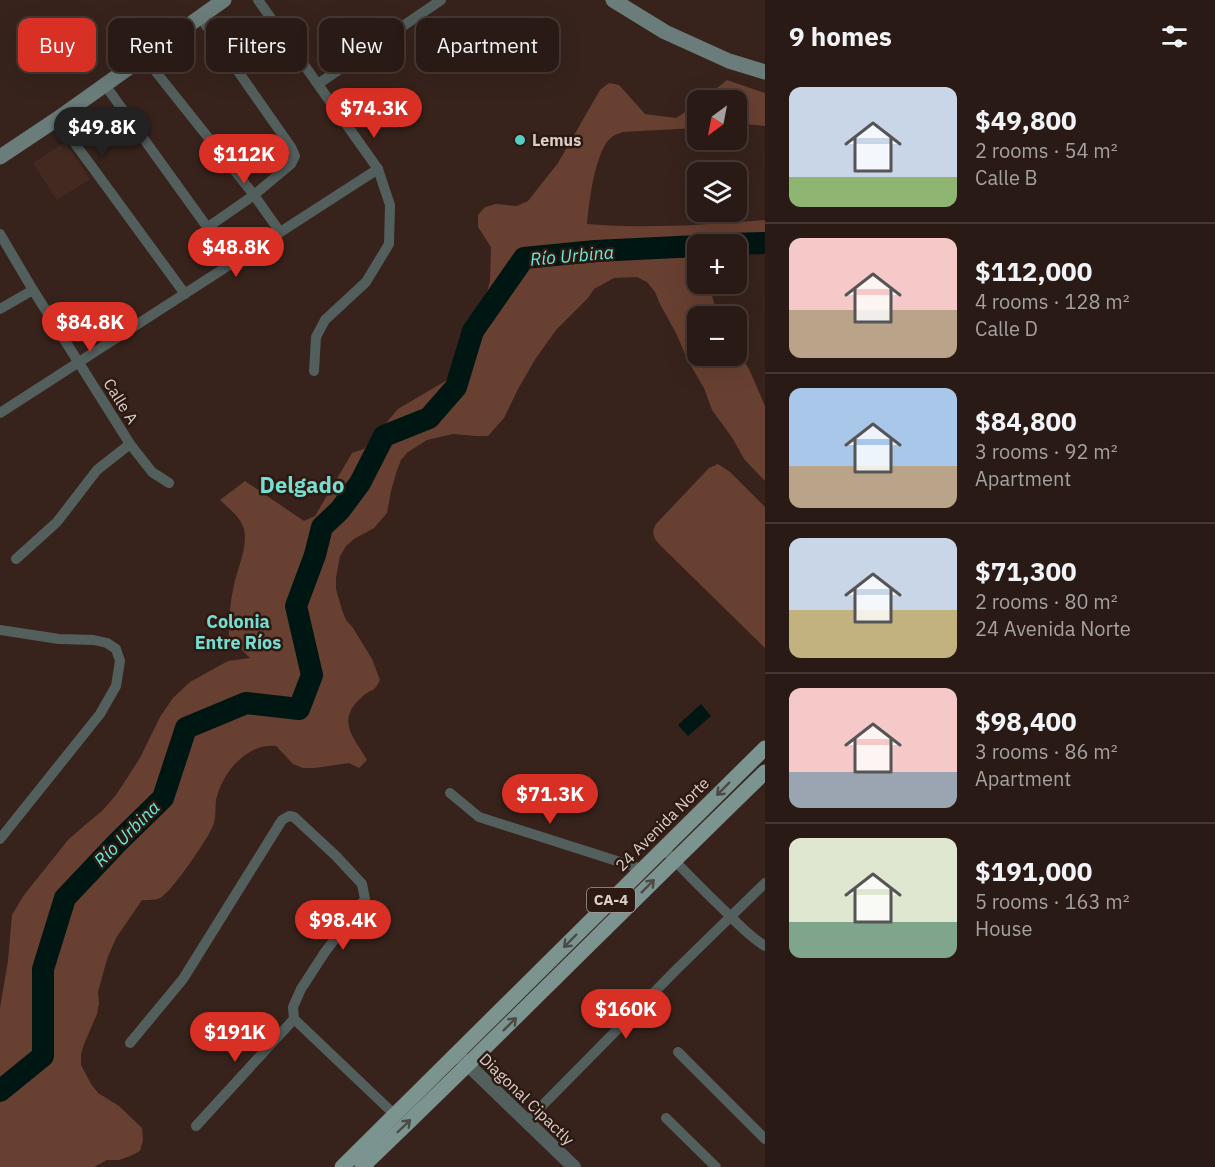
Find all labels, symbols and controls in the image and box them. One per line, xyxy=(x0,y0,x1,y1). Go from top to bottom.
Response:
chip: Buy xyxy=(18,18,96,72)
chip: Rent xyxy=(108,18,194,72)
chip: Filters xyxy=(206,18,307,72)
chip: New xyxy=(319,18,404,72)
chip: Apartment xyxy=(416,18,559,72)
text: 9 homes xyxy=(789,19,892,53)
icon: filters xyxy=(1158,20,1191,53)
pin: $74.3K xyxy=(325,88,423,139)
north arrow xyxy=(687,90,747,150)
map controls xyxy=(687,90,747,366)
text: $74.3K xyxy=(340,94,408,121)
text: $49,800 xyxy=(975,103,1077,137)
pin: $49.8K xyxy=(53,107,151,158)
icon: home xyxy=(837,111,909,183)
text: $49.8K xyxy=(68,113,136,140)
place label: Lemus xyxy=(532,130,581,150)
marker: Lemus xyxy=(513,133,527,147)
pin: $112K xyxy=(202,134,286,185)
text: 2 rooms · 54 m² xyxy=(975,137,1118,164)
text: $112K xyxy=(213,140,275,167)
button: layers xyxy=(687,162,747,222)
text: Calle B xyxy=(975,164,1038,191)
pin: $48.8K xyxy=(187,227,285,278)
text: $48.8K xyxy=(202,233,270,260)
button: + xyxy=(687,234,747,294)
water label: Río Urbina xyxy=(529,240,615,271)
text: $112,000 xyxy=(975,254,1092,288)
icon: home xyxy=(837,262,909,334)
text: 4 rooms · 128 m² xyxy=(975,288,1130,315)
pin: $84.8K xyxy=(41,302,139,353)
button: − xyxy=(687,306,747,366)
text: $84.8K xyxy=(56,308,124,335)
text: Calle D xyxy=(975,315,1038,342)
street label: Calle A xyxy=(99,375,143,427)
text: $84,800 xyxy=(975,404,1077,438)
icon: home xyxy=(837,412,909,484)
text: 3 rooms · 92 m² xyxy=(975,438,1118,465)
text: Apartment xyxy=(975,465,1071,492)
district label: Delgado xyxy=(260,470,344,499)
text: $71,300 xyxy=(975,554,1077,588)
icon: home xyxy=(837,562,909,634)
text: 2 rooms · 80 m² xyxy=(975,588,1118,615)
district label: Colonia Entre Ríos xyxy=(195,610,281,654)
text: 24 Avenida Norte xyxy=(975,615,1131,642)
text: $98,400 xyxy=(975,704,1077,738)
icon: home xyxy=(837,712,909,784)
text: 3 rooms · 86 m² xyxy=(975,738,1118,765)
text: Apartment xyxy=(975,765,1071,792)
street label: 24 Avenida Norte xyxy=(611,773,713,875)
pin: $71.3K xyxy=(501,774,599,825)
text: $71.3K xyxy=(516,780,584,807)
one-way arrow xyxy=(716,781,731,796)
water label: Río Urbina xyxy=(89,796,165,872)
text: $191,000 xyxy=(975,854,1092,888)
icon: home xyxy=(837,862,909,934)
one-way arrow xyxy=(641,879,655,894)
road number: CA-4 xyxy=(587,888,635,912)
text: 5 rooms · 163 m² xyxy=(975,888,1130,915)
pin: $98.4K xyxy=(294,900,392,951)
text: $98.4K xyxy=(309,906,377,933)
text: House xyxy=(975,915,1032,942)
one-way arrow xyxy=(563,933,578,948)
pin: $160K xyxy=(584,989,668,1040)
text: $160K xyxy=(595,995,657,1022)
pin: $191K xyxy=(193,1012,277,1063)
one-way arrow xyxy=(502,1016,517,1031)
text: $191K xyxy=(204,1018,266,1045)
street label: Diagonal Cipactly xyxy=(475,1049,579,1149)
one-way arrow xyxy=(397,1119,412,1134)

